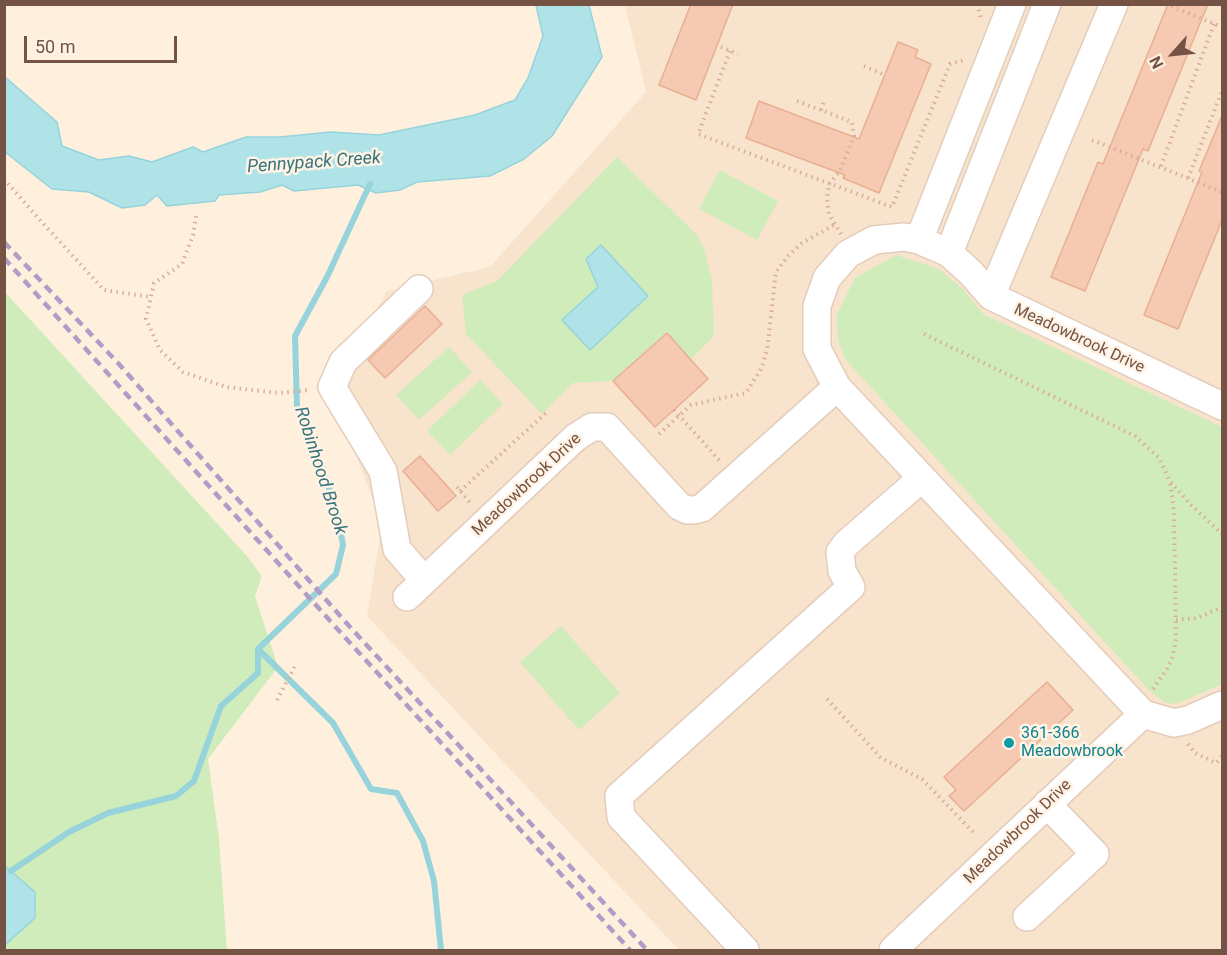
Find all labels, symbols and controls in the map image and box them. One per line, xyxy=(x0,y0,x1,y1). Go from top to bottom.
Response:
scale bar xyxy=(27,24,180,62)
north arrow xyxy=(1143,24,1203,84)
text: 50 m xyxy=(35,36,75,57)
text: N xyxy=(1145,53,1168,72)
water label: Pennypack Creek xyxy=(246,148,382,178)
street label: Meadowbrook Drive xyxy=(1011,300,1147,378)
water label: Robinhood Brook xyxy=(289,404,351,538)
street label: Meadowbrook Drive xyxy=(469,430,585,540)
place label: 361-366 Meadowbrook xyxy=(1021,724,1123,762)
marker: 361-366 Meadowbrook xyxy=(1002,736,1016,750)
street label: Meadowbrook Drive xyxy=(960,776,1076,888)

